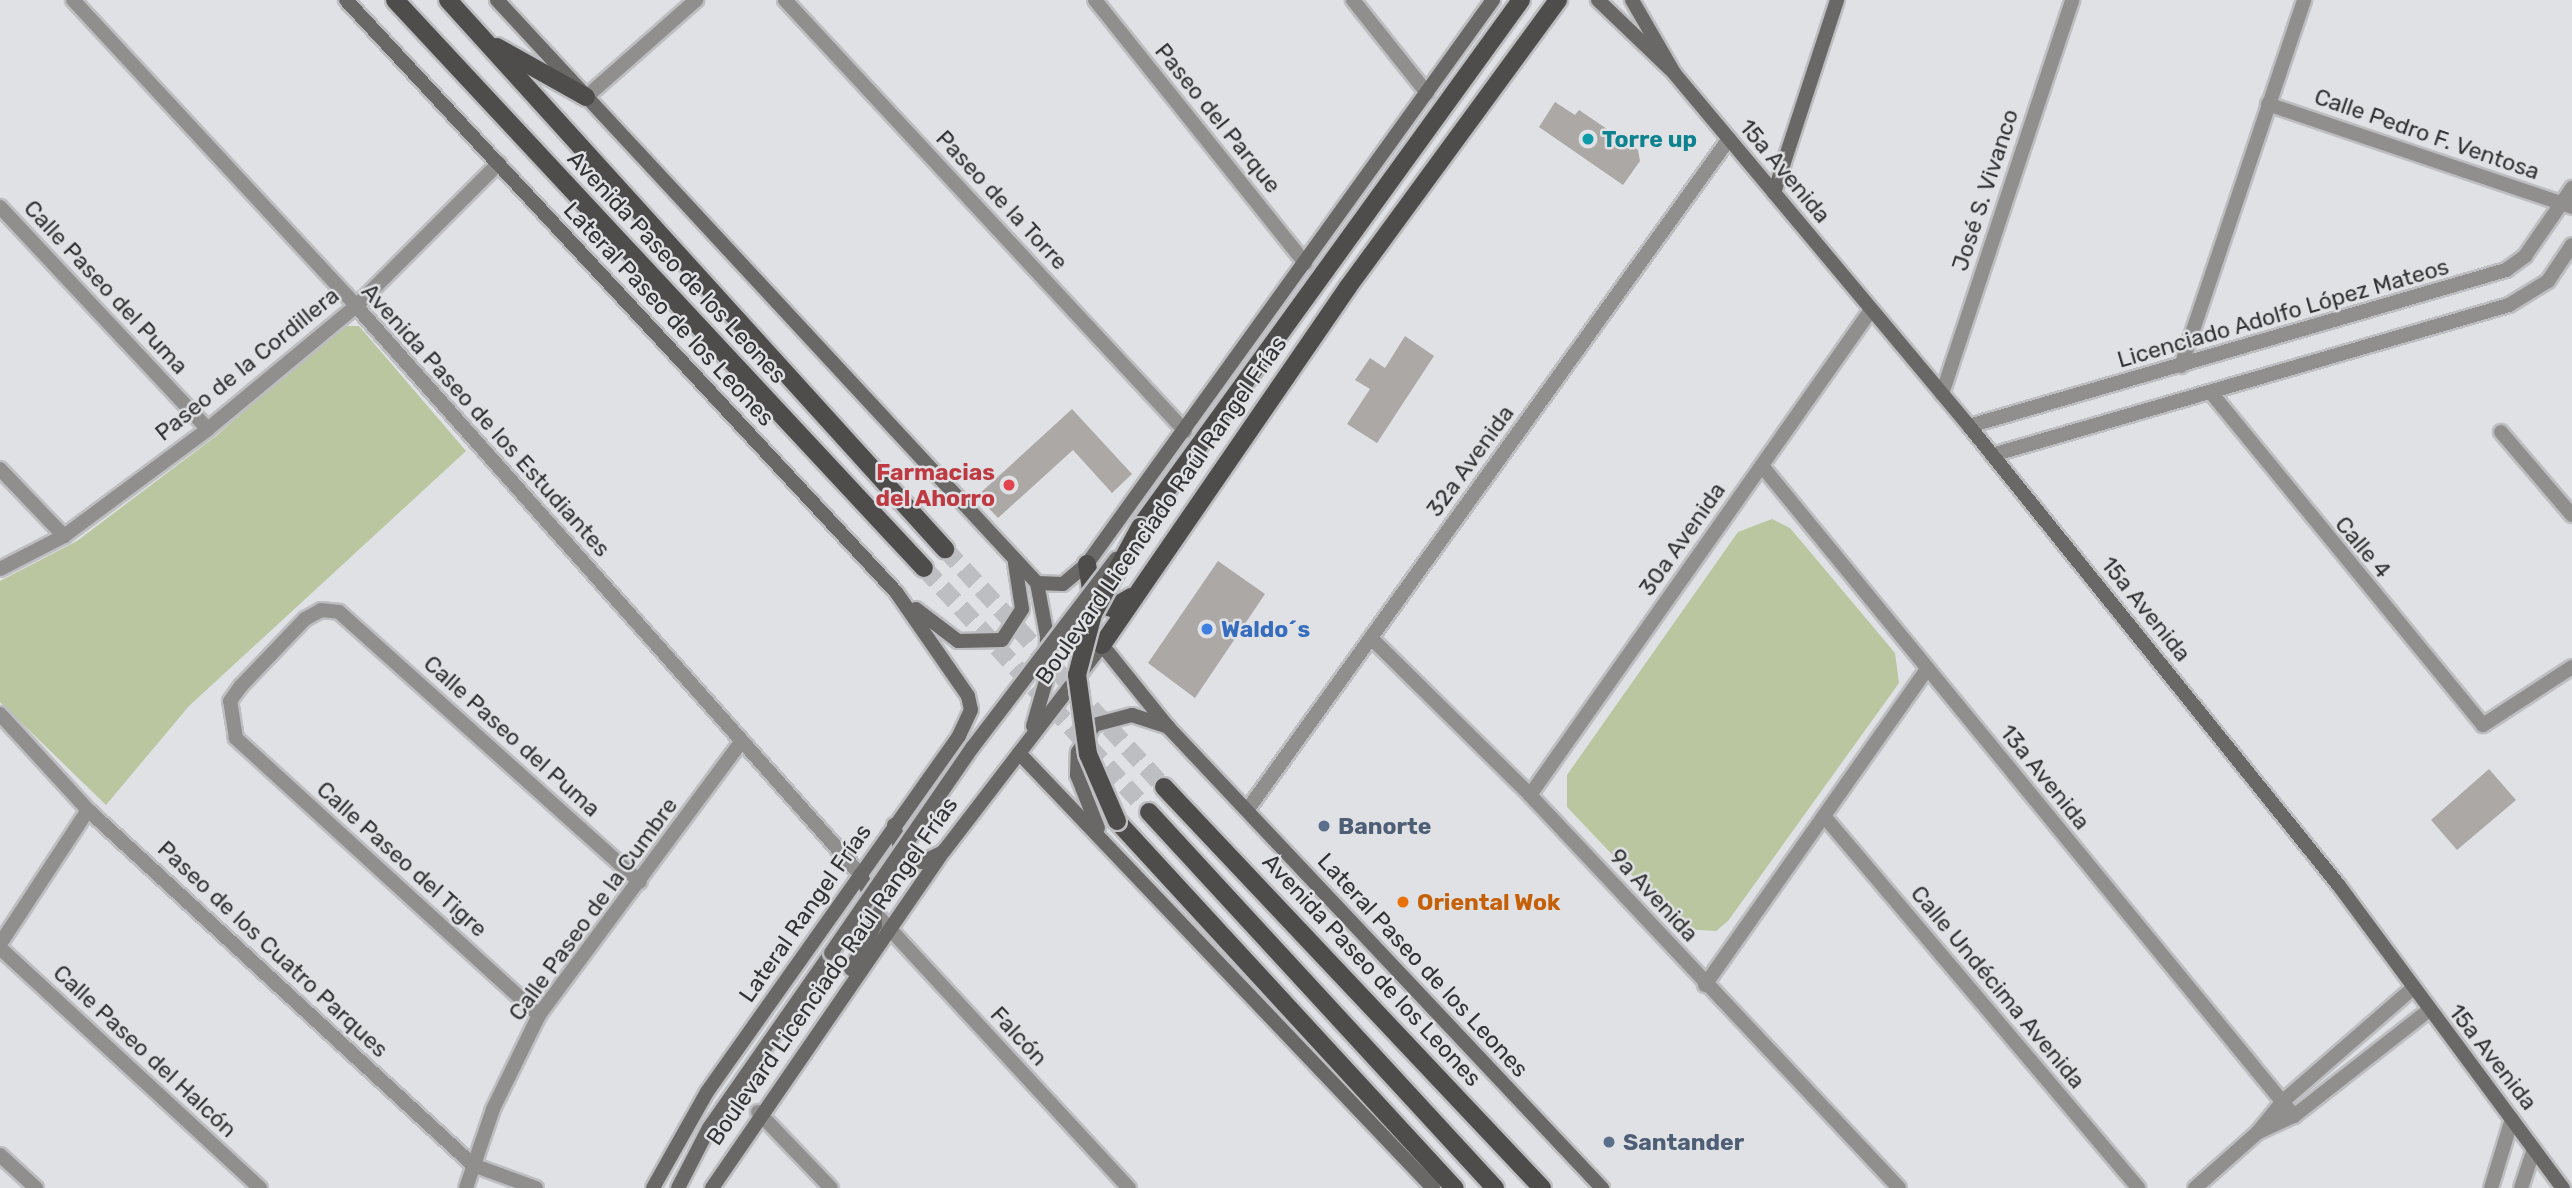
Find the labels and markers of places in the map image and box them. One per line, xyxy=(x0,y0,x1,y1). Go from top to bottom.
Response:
place label: Torre up xyxy=(1602,125,1697,153)
marker: Torre up xyxy=(1580,131,1596,147)
place label: Farmacias del Ahorro xyxy=(875,458,995,512)
marker: Farmacias del Ahorro xyxy=(1001,477,1017,493)
place label: Waldo´s xyxy=(1221,615,1310,643)
marker: Waldo´s xyxy=(1199,621,1215,637)
place label: Banorte xyxy=(1338,812,1431,840)
marker: Banorte xyxy=(1316,818,1332,834)
place label: Oriental Wok xyxy=(1417,888,1561,916)
marker: Oriental Wok xyxy=(1395,894,1411,910)
place label: Santander xyxy=(1623,1128,1744,1156)
marker: Santander xyxy=(1601,1134,1617,1150)

